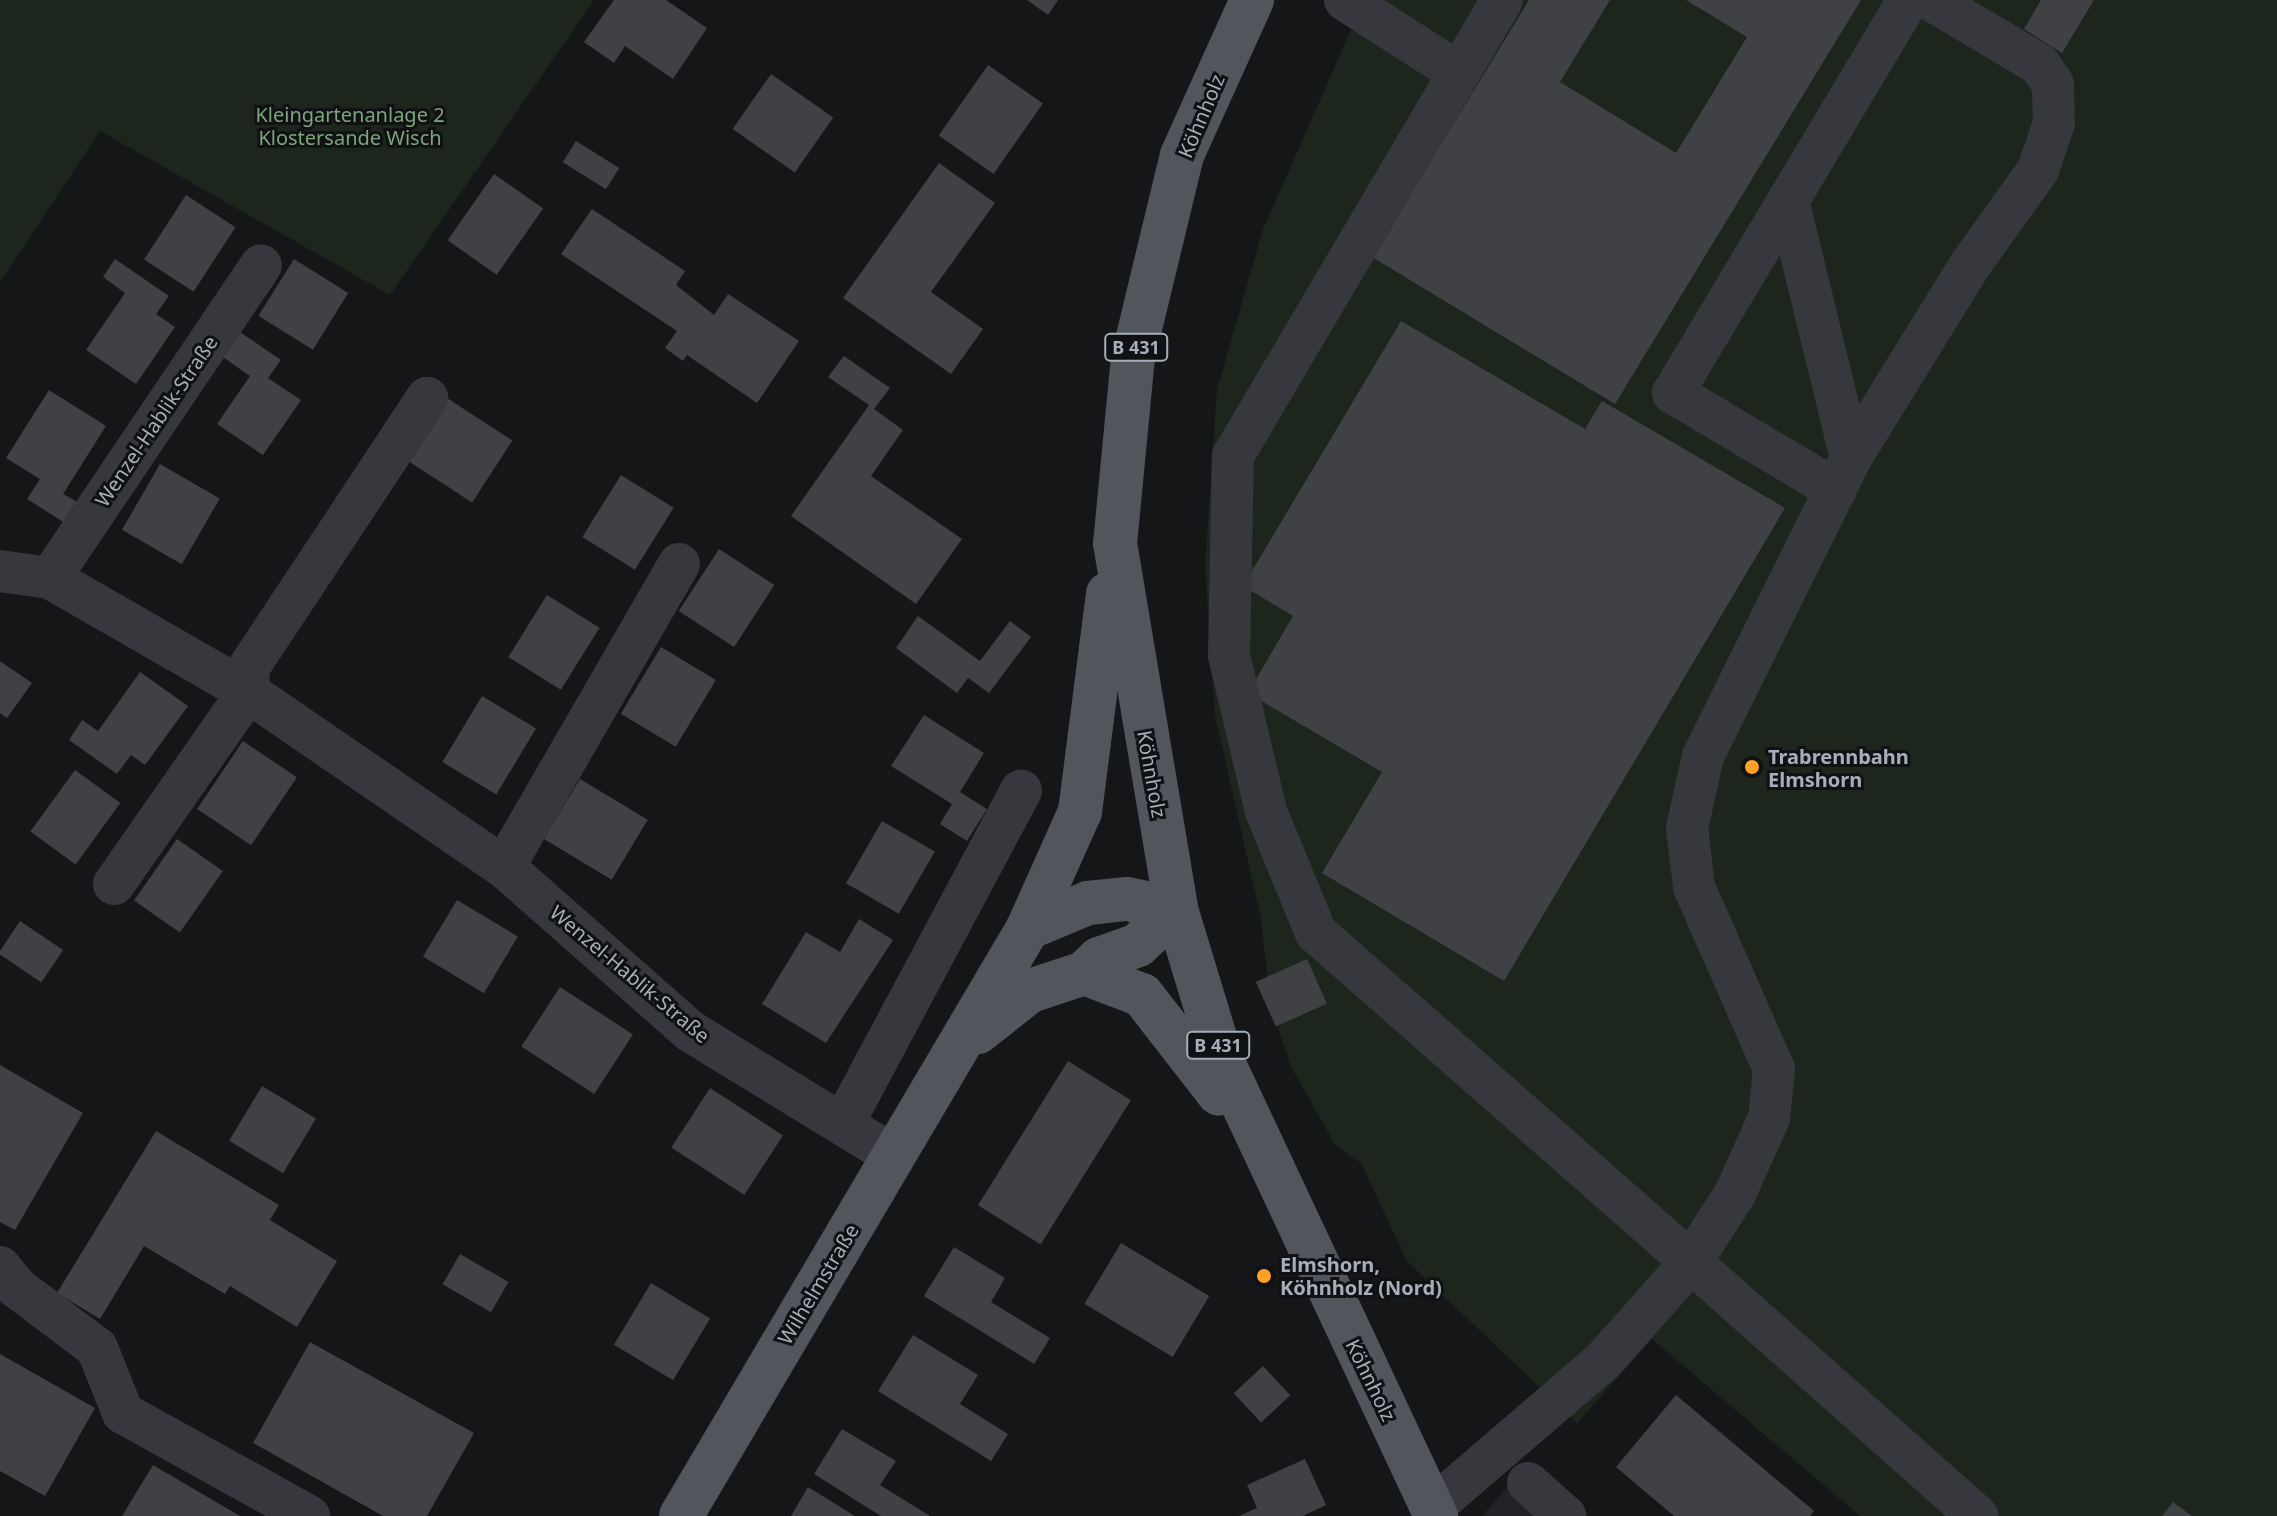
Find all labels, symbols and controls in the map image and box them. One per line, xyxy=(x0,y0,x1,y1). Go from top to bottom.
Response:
street label: Köhnholz xyxy=(1173,71,1229,161)
park label: Kleingartenanlage 2 Klostersande Wisch xyxy=(255,103,445,150)
street label: Wenzel-Hablik-Straße xyxy=(90,331,222,511)
road number: B 431 xyxy=(1104,333,1168,361)
street label: Köhnholz xyxy=(1133,728,1171,820)
place label: Trabrennbahn Elmshorn xyxy=(1768,744,1909,791)
marker: Trabrennbahn Elmshorn xyxy=(1743,758,1761,776)
street label: Wenzel-Hablik-Straße xyxy=(545,900,715,1048)
road number: B 431 xyxy=(1186,1031,1250,1059)
street label: Wilhelmstraße xyxy=(773,1219,863,1349)
place label: Elmshorn, Köhnholz (Nord) xyxy=(1280,1252,1442,1299)
marker: Elmshorn, Köhnholz (Nord) xyxy=(1255,1267,1273,1285)
street label: Köhnholz xyxy=(1341,1335,1401,1425)

